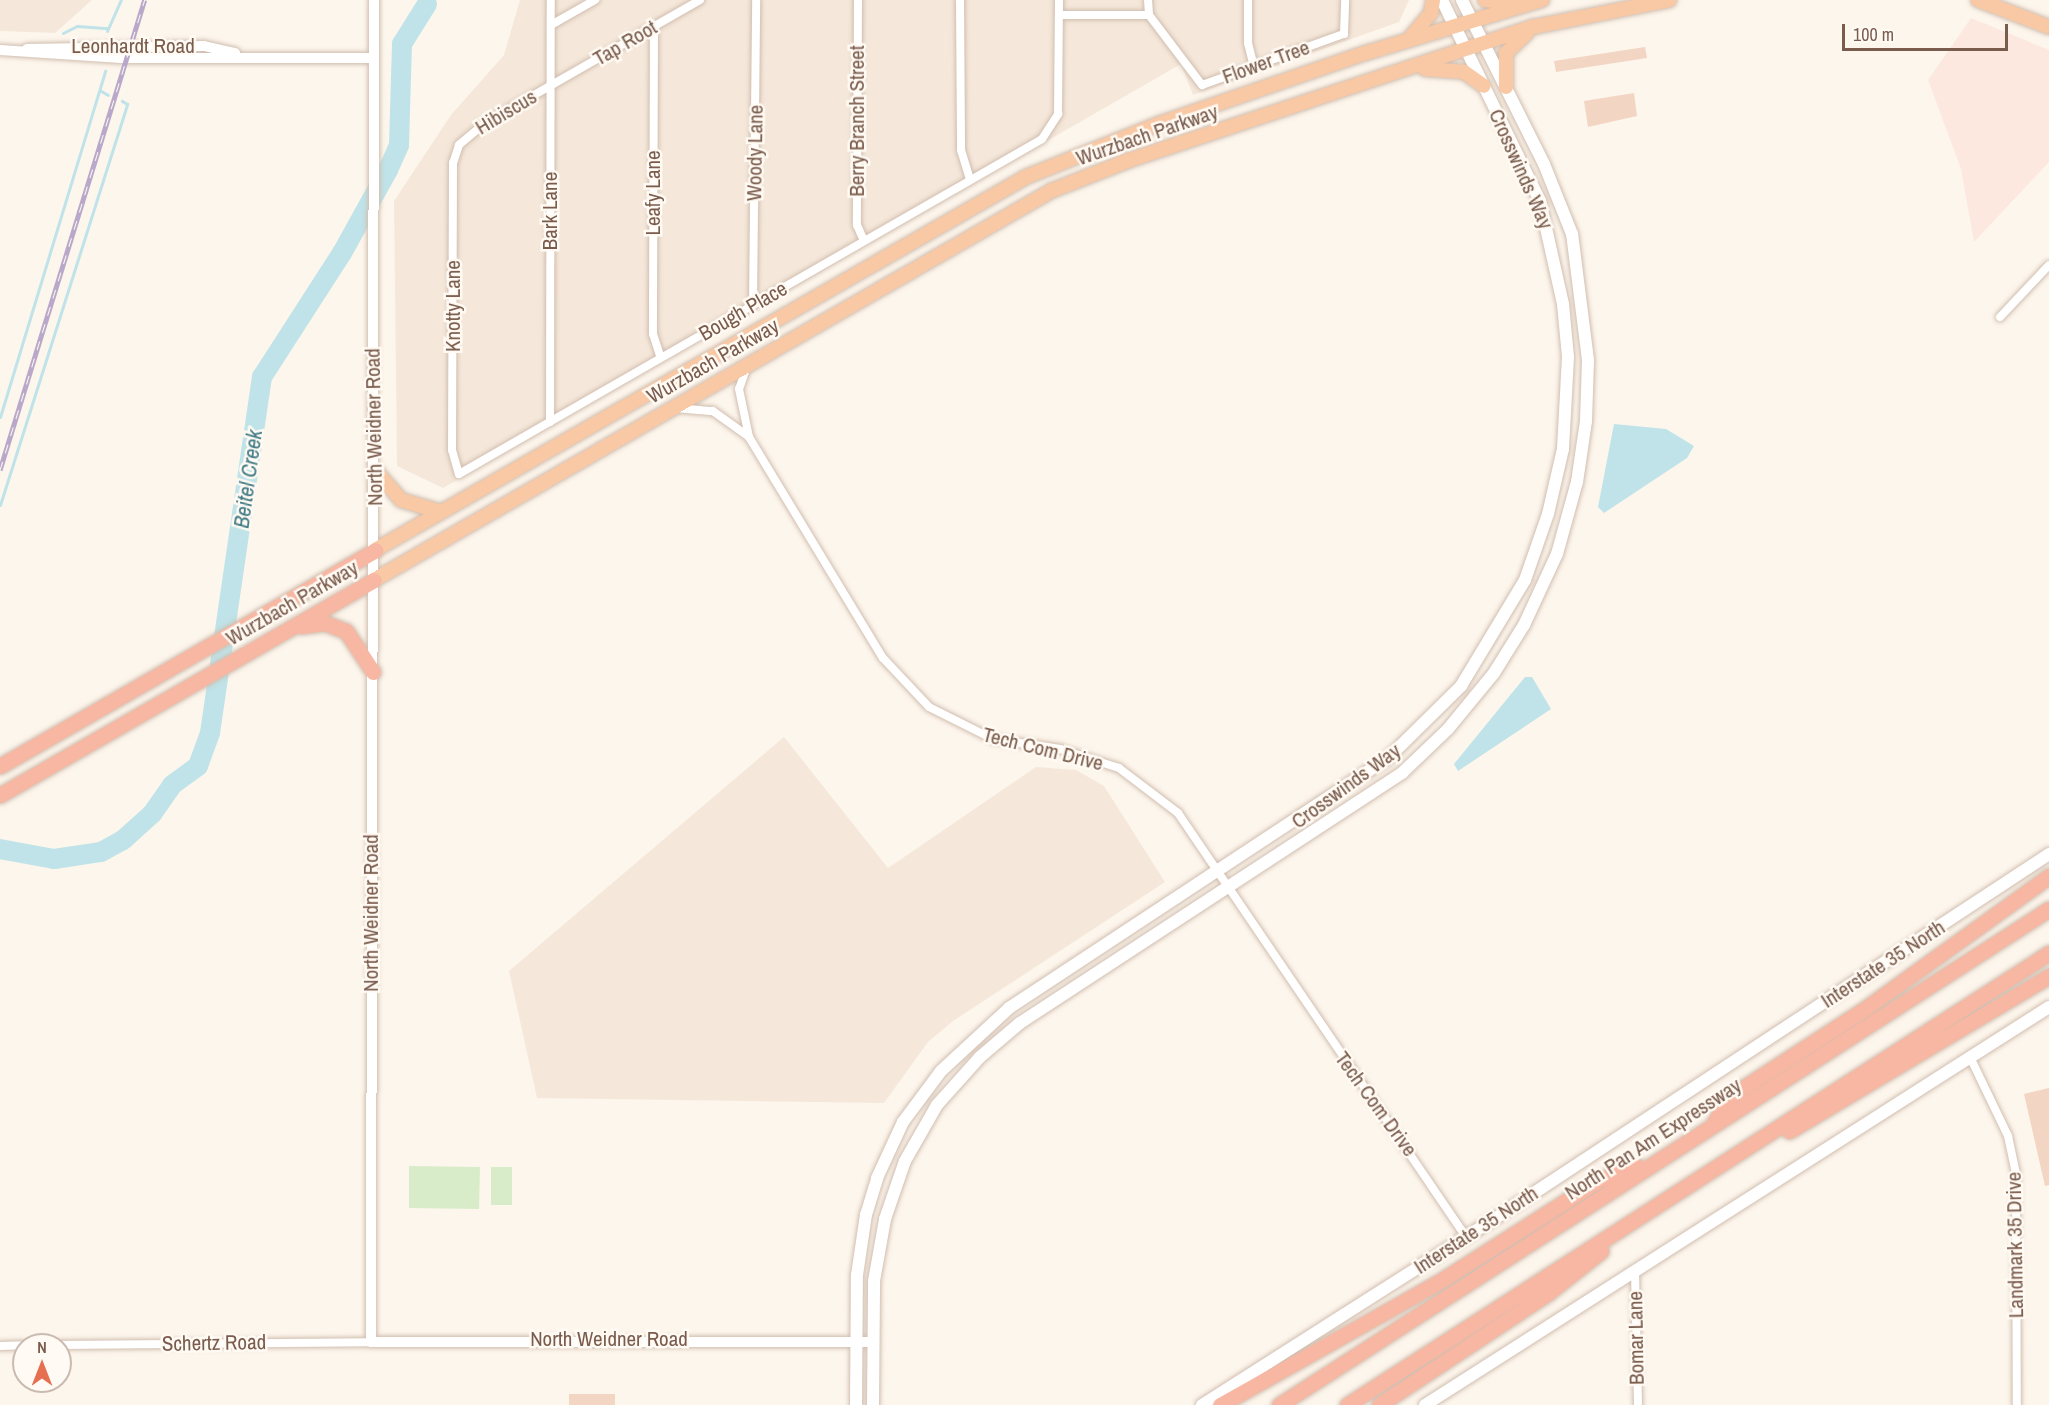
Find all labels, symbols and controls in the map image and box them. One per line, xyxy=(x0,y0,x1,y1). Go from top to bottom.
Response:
scale bar xyxy=(1845,12,2012,50)
street label: Tap Root xyxy=(589,15,661,71)
text: 100 m xyxy=(1853,22,1894,47)
street label: Leonhardt Road xyxy=(71,33,195,59)
street label: Flower Tree xyxy=(1219,35,1313,89)
street label: Berry Branch Street xyxy=(844,45,870,197)
street label: Hibiscus xyxy=(471,84,541,140)
street label: Wurzbach Parkway xyxy=(1073,99,1221,171)
street label: Woody Lane xyxy=(742,105,768,201)
street label: Crosswinds Way xyxy=(1483,105,1559,233)
street label: Leafy Lane xyxy=(640,150,666,236)
street label: Bark Lane xyxy=(537,172,563,250)
street label: Knotty Lane xyxy=(440,260,466,352)
street label: Bough Place xyxy=(694,276,792,346)
street label: Wurzbach Parkway xyxy=(643,313,783,409)
street label: North Weidner Road xyxy=(360,348,388,506)
water label: Beitel Creek xyxy=(228,428,268,530)
street label: Wurzbach Parkway xyxy=(222,555,362,651)
street label: Tech Com Drive xyxy=(980,722,1106,776)
street label: Crosswinds Way xyxy=(1287,738,1405,834)
street label: North Weidner Road xyxy=(358,834,384,992)
street label: Interstate 35 North xyxy=(1816,915,1950,1013)
street label: Tech Com Drive xyxy=(1330,1047,1422,1161)
street label: North Pan Am Expressway xyxy=(1560,1072,1746,1206)
street label: Landmark 35 Drive xyxy=(2001,1172,2029,1318)
street label: Interstate 35 North xyxy=(1409,1181,1543,1279)
street label: Bomar Lane xyxy=(1623,1291,1649,1385)
street label: North Weidner Road xyxy=(530,1326,688,1352)
street label: Schertz Road xyxy=(162,1329,266,1357)
north arrow xyxy=(12,1333,72,1393)
text: N xyxy=(37,1336,47,1358)

